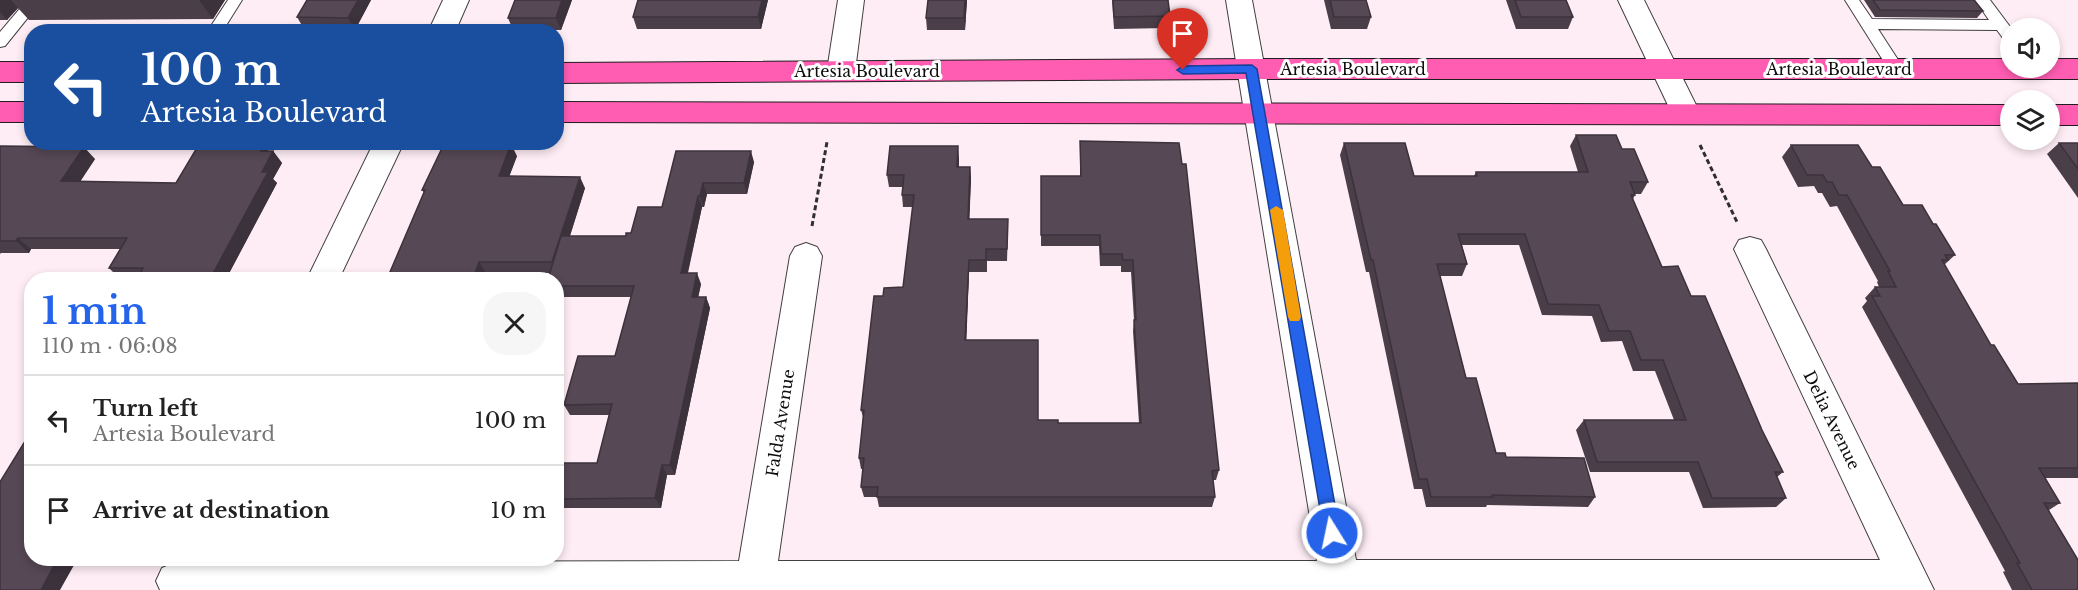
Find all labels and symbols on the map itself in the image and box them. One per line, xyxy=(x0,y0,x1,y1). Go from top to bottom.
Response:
pin xyxy=(1157,8,1208,70)
street label: Artesia Boulevard xyxy=(1279,59,1426,79)
street label: Artesia Boulevard xyxy=(1765,59,1912,79)
street label: Artesia Boulevard xyxy=(793,61,940,81)
street label: Delia Avenue xyxy=(1799,367,1865,473)
street label: Falda Avenue xyxy=(762,368,798,478)
position arrow xyxy=(1300,501,1364,565)

